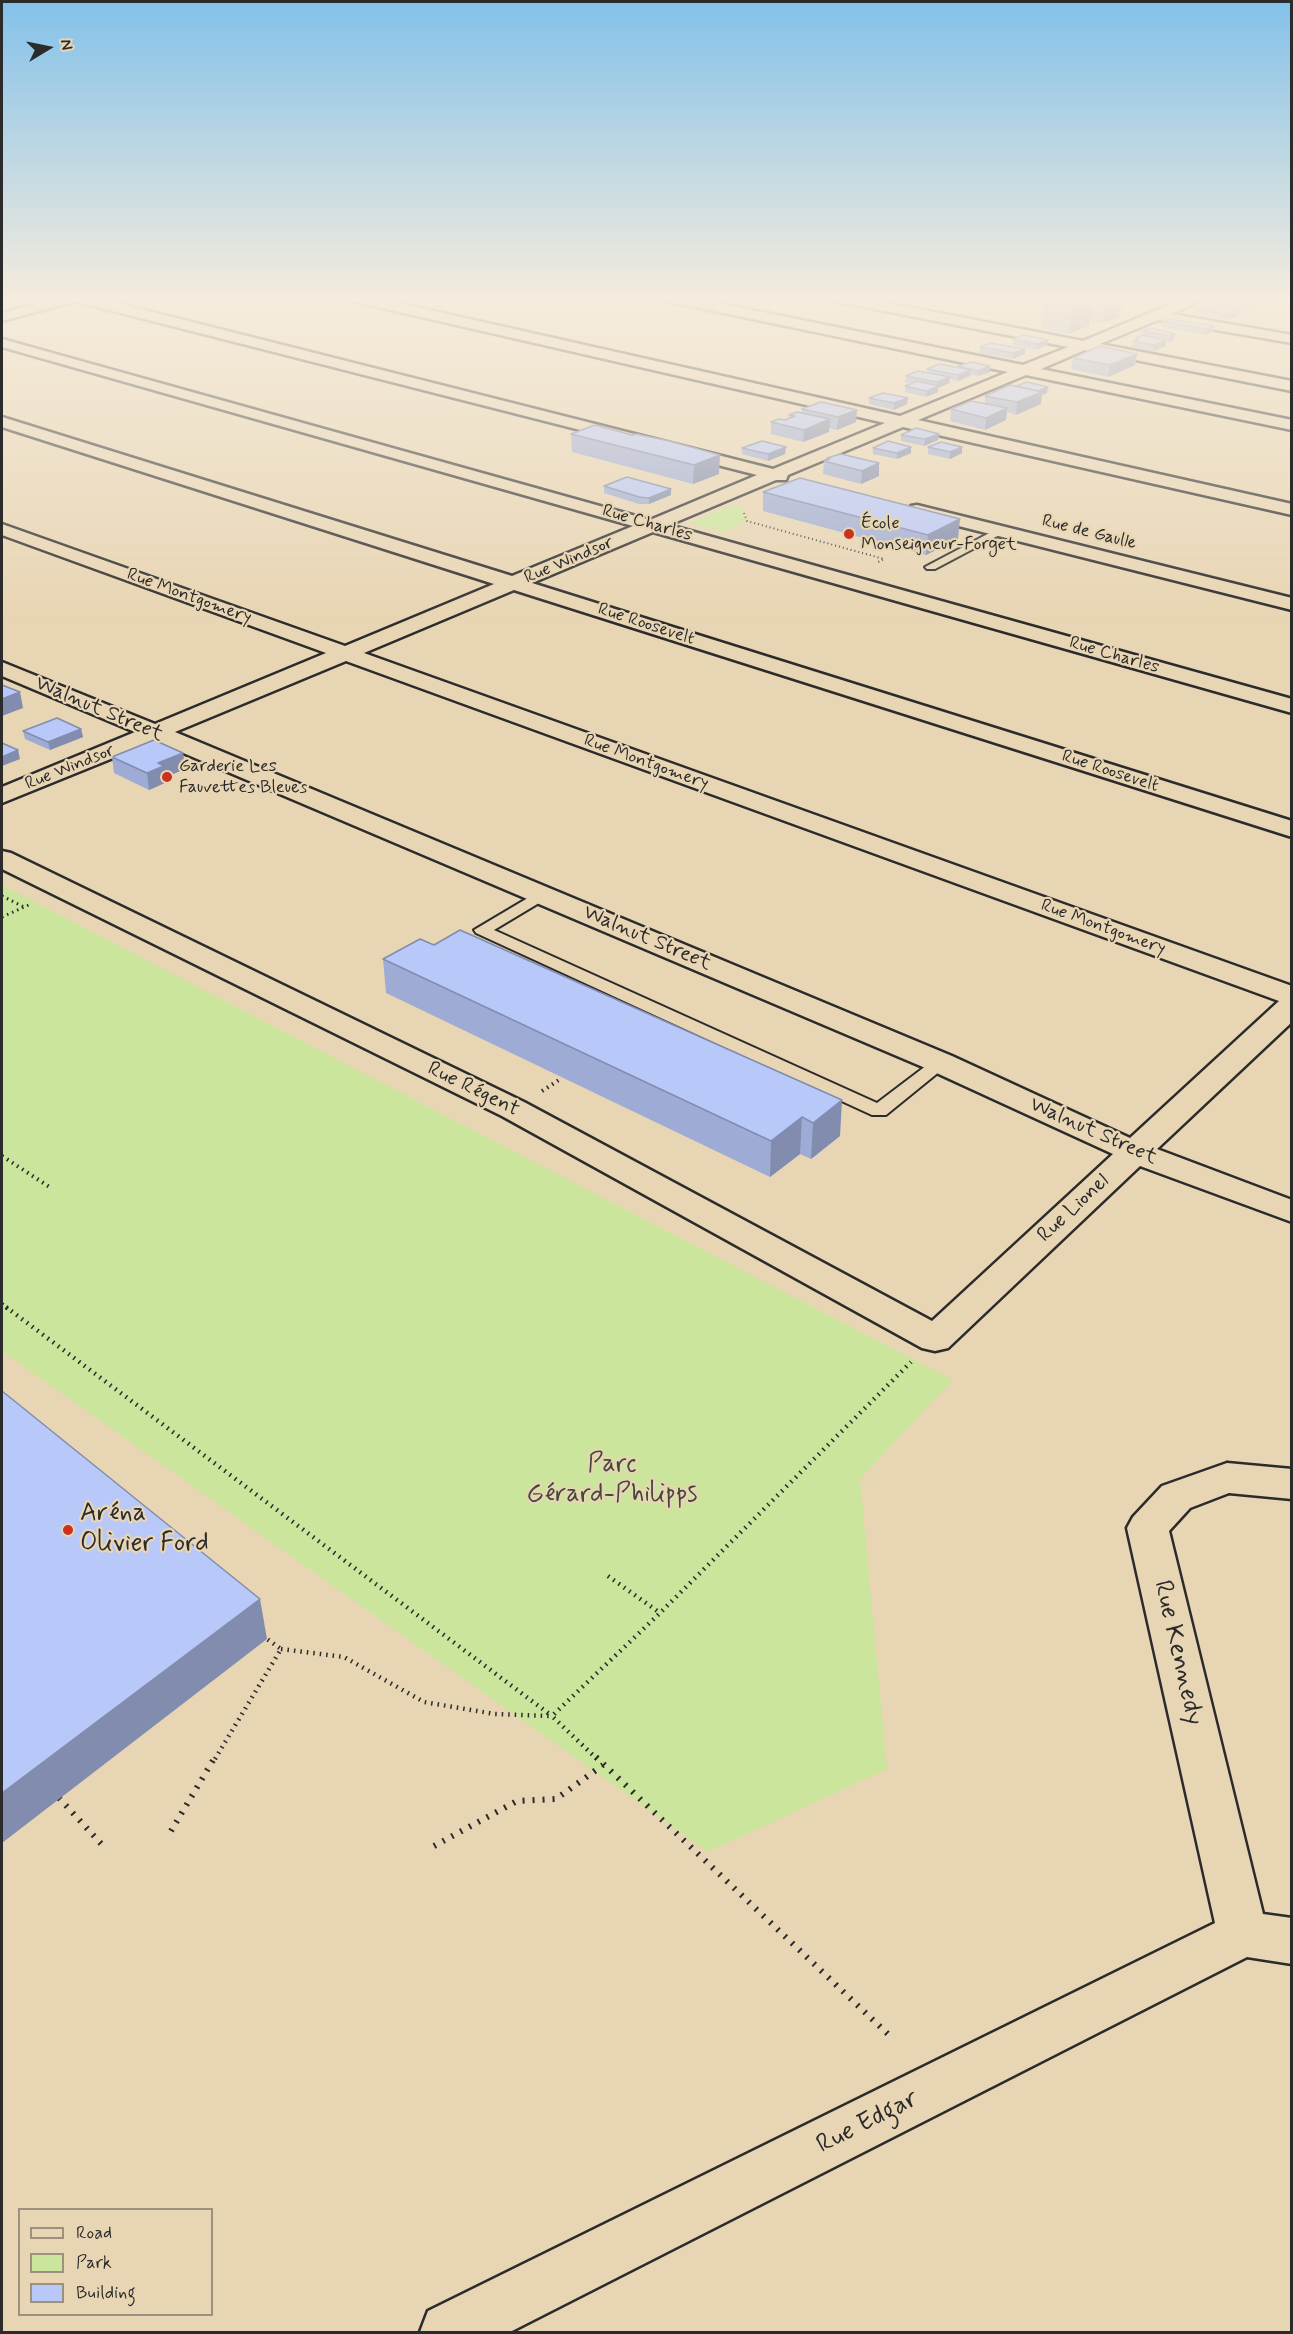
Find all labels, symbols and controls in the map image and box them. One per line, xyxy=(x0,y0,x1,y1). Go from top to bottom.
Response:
north arrow xyxy=(18,18,78,78)
text: N xyxy=(55,38,77,52)
street label: Rue Charles xyxy=(600,501,694,547)
street label: Rue de Gaulle xyxy=(1039,511,1139,555)
place label: École Monseigneur-Forget xyxy=(861,513,1017,556)
marker: École Monseigneur-Forget xyxy=(842,527,856,541)
street label: Rue Windsor xyxy=(521,533,617,589)
street label: Rue Montgomery xyxy=(124,564,254,630)
street label: Rue Roosevelt xyxy=(595,599,697,651)
street label: Rue Charles xyxy=(1067,633,1161,679)
street label: Walnut Street xyxy=(31,672,167,748)
street label: Rue Montgomery xyxy=(581,730,711,796)
street label: Rue Windsor xyxy=(22,740,118,796)
street label: Rue Roosevelt xyxy=(1059,746,1161,798)
place label: Garderie Les Fauvettes Bleues xyxy=(179,756,307,798)
marker: Garderie Les Fauvettes Bleues xyxy=(160,770,174,784)
street label: Rue Montgomery xyxy=(1038,895,1168,961)
street label: Walnut Street xyxy=(579,901,715,977)
street label: Rue Régent xyxy=(423,1057,523,1123)
street label: Walnut Street xyxy=(1025,1093,1161,1171)
street label: Rue Lionel xyxy=(1033,1169,1115,1249)
park label: Parc Gérard-Philipps xyxy=(527,1450,697,1512)
place label: Aréna Olivier Ford xyxy=(80,1499,209,1560)
marker: Aréna Olivier Ford xyxy=(61,1523,75,1537)
street label: Rue Kennedy xyxy=(1145,1577,1209,1729)
street label: Rue Edgar xyxy=(812,2084,924,2162)
legend xyxy=(18,2208,213,2316)
text: Road xyxy=(76,2221,112,2245)
text: Park xyxy=(76,2251,112,2275)
text: Building xyxy=(76,2281,136,2305)

